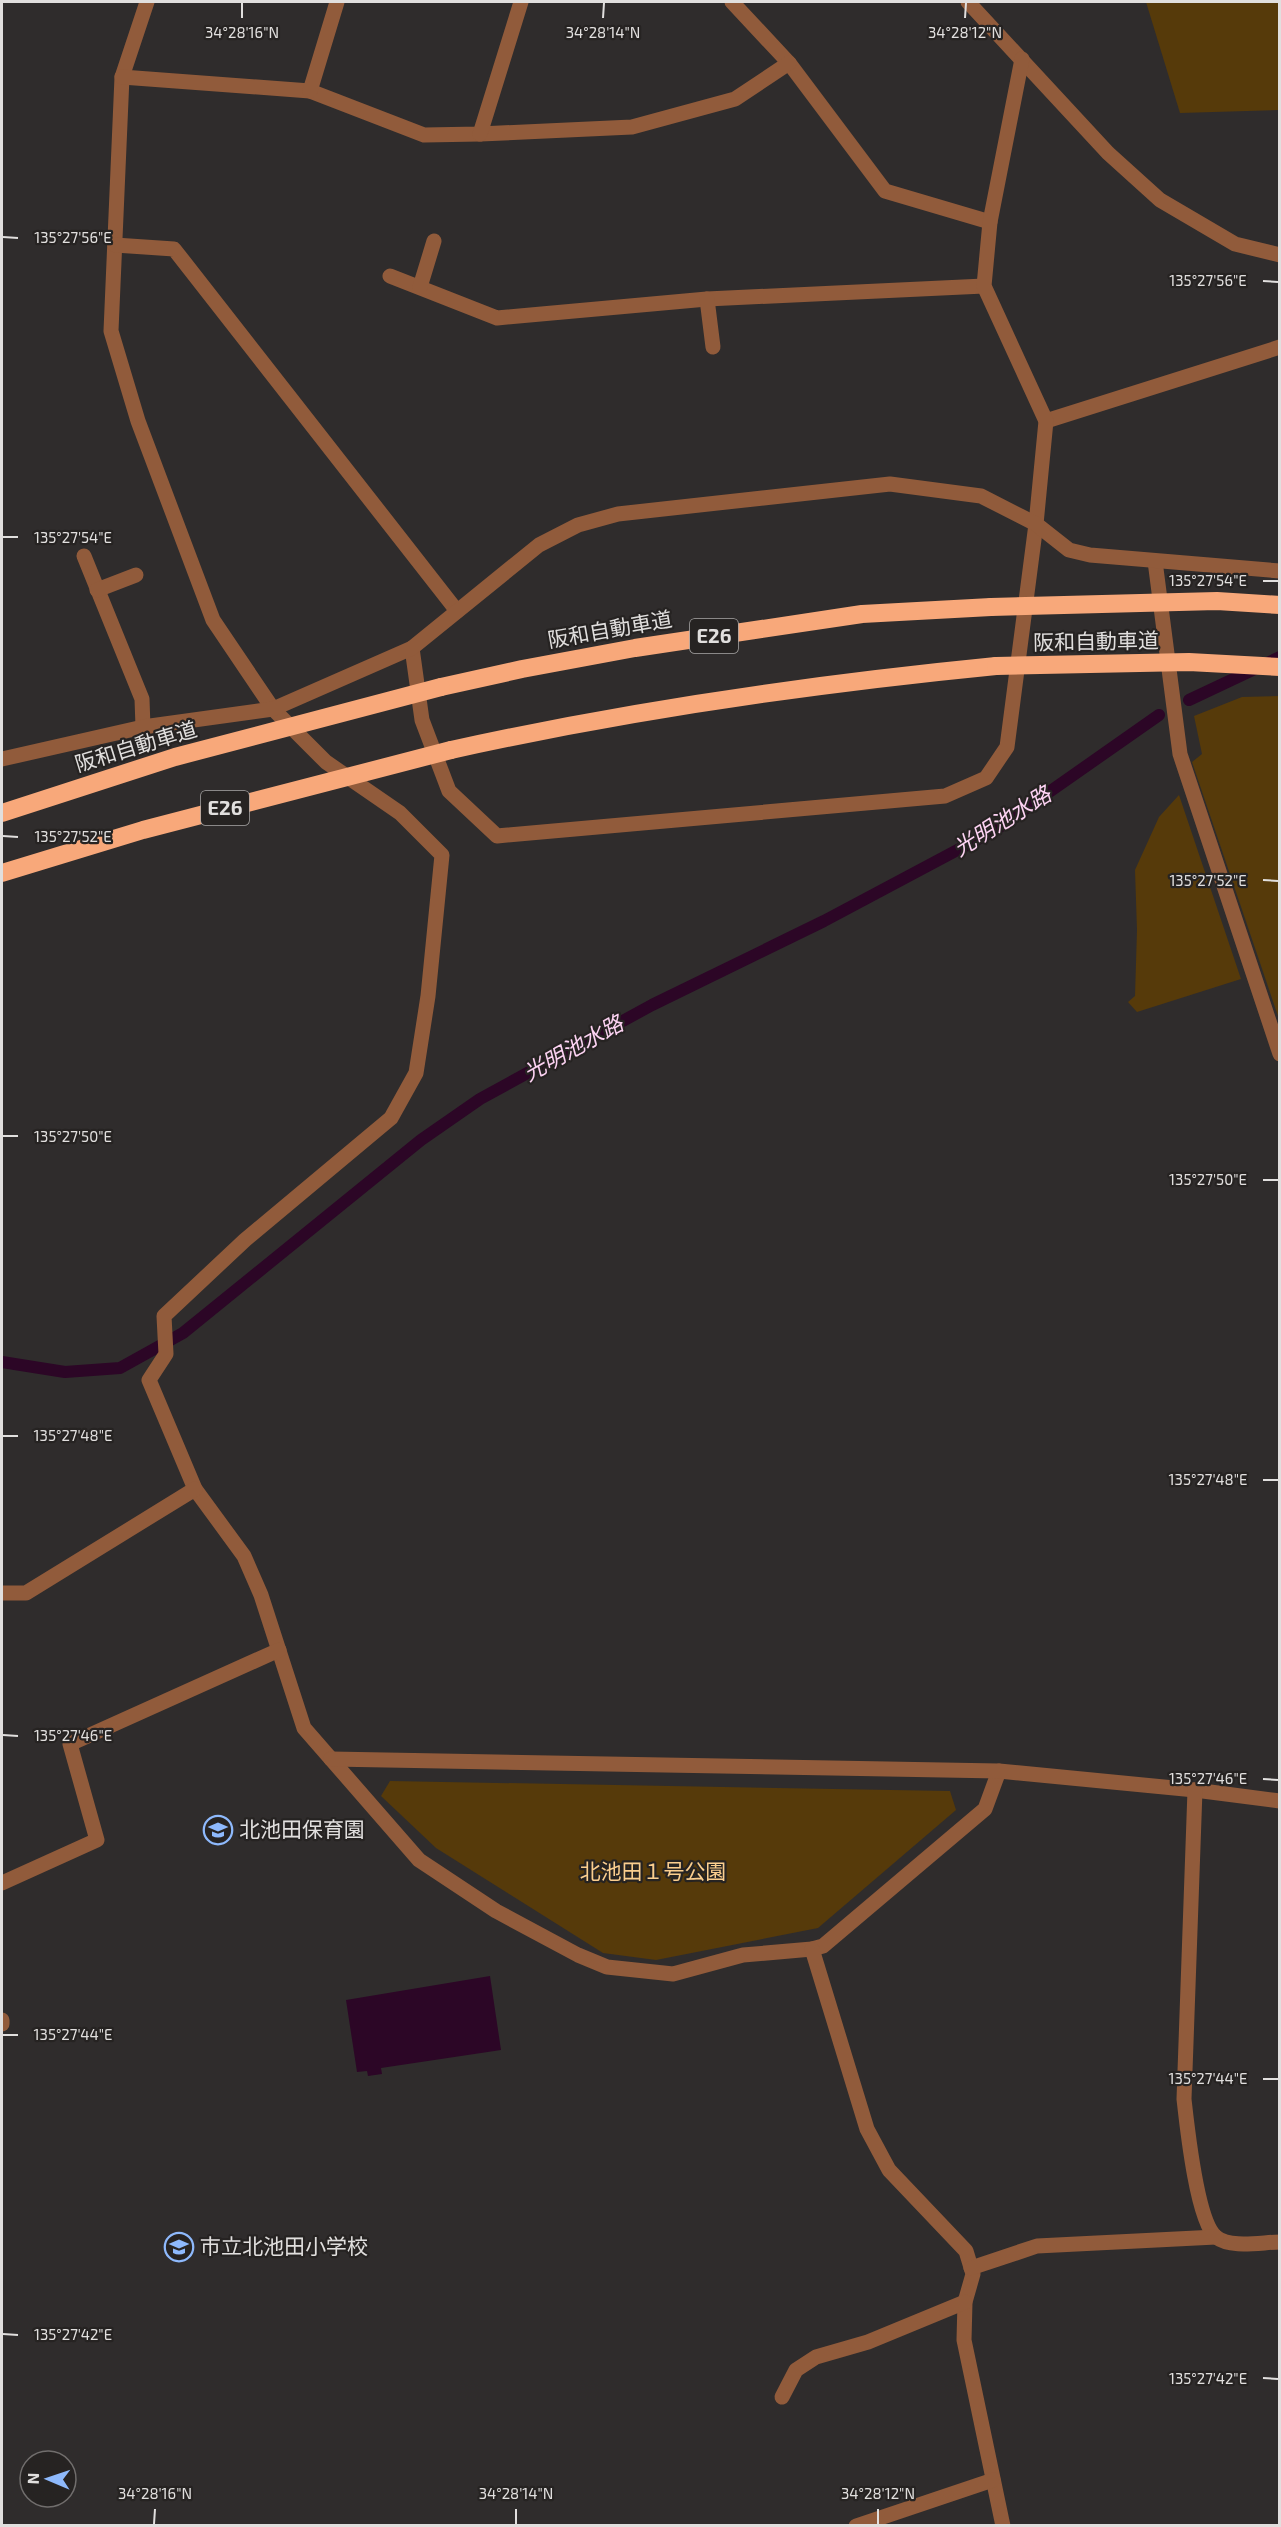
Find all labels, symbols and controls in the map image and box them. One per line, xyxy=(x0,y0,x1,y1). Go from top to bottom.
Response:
text: 34°28'16"N xyxy=(205,23,279,41)
text: 34°28'14"N xyxy=(566,23,640,41)
text: 34°28'12"N xyxy=(928,23,1002,41)
text: 135°27'56"E xyxy=(34,228,112,246)
text: 135°27'56"E xyxy=(1169,271,1247,289)
text: 135°27'54"E xyxy=(34,528,112,546)
text: 135°27'54"E xyxy=(1169,571,1247,589)
street label: 阪和自動車道 xyxy=(546,605,674,652)
road number: E26 xyxy=(690,619,738,653)
street label: 阪和自動車道 xyxy=(1033,627,1159,654)
street label: 阪和自動車道 xyxy=(72,715,199,776)
water label: 光明池水路 xyxy=(948,779,1057,860)
road number: E26 xyxy=(201,791,249,825)
text: 135°27'52"E xyxy=(34,827,112,845)
text: 135°27'52"E xyxy=(1169,871,1247,889)
water label: 光明池水路 xyxy=(518,1008,629,1085)
text: 135°27'50"E xyxy=(34,1127,112,1145)
text: 135°27'50"E xyxy=(1169,1170,1247,1188)
text: 135°27'48"E xyxy=(34,1426,112,1444)
text: 135°27'48"E xyxy=(1169,1470,1247,1488)
text: 135°27'46"E xyxy=(34,1726,112,1744)
text: 135°27'46"E xyxy=(1169,1769,1247,1787)
school or university icon: 北池田保育園 xyxy=(202,1814,234,1846)
place label: 北池田保育園 xyxy=(239,1816,365,1841)
park label: 北池田１号公園 xyxy=(580,1858,727,1883)
text: 135°27'44"E xyxy=(34,2025,112,2043)
text: 135°27'44"E xyxy=(1169,2069,1247,2087)
school or university icon: 市立北池田小学校 xyxy=(163,2231,195,2263)
place label: 市立北池田小学校 xyxy=(200,2233,368,2258)
text: 135°27'42"E xyxy=(34,2325,112,2343)
text: 135°27'42"E xyxy=(1169,2369,1247,2387)
north arrow xyxy=(18,2449,78,2509)
text: N xyxy=(23,2472,42,2485)
text: 34°28'16"N xyxy=(118,2484,192,2502)
text: 34°28'14"N xyxy=(479,2484,553,2502)
text: 34°28'12"N xyxy=(841,2484,915,2502)

